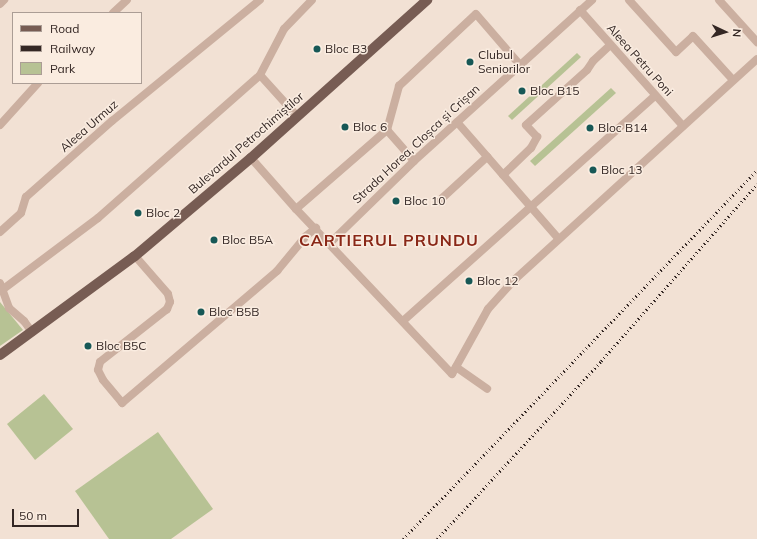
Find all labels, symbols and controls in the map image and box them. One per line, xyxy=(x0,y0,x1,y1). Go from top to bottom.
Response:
legend xyxy=(12,12,142,84)
north arrow xyxy=(705,12,745,52)
text: Road xyxy=(50,21,79,36)
street label: Aleea Petru Poni xyxy=(604,21,676,99)
text: N xyxy=(730,28,744,37)
text: Railway xyxy=(50,41,95,56)
place label: Bloc B3 xyxy=(325,42,367,56)
marker: Bloc B3 xyxy=(312,44,322,54)
place label: Clubul Seniorilor xyxy=(478,48,530,76)
marker: Clubul Seniorilor xyxy=(465,57,475,67)
text: Park xyxy=(50,61,75,76)
street label: Strada Horea, Cloșca și Crișan xyxy=(350,81,482,207)
place label: Bloc B15 xyxy=(530,84,579,98)
marker: Bloc B15 xyxy=(517,86,527,96)
street label: Bulevardul Petrochimiștilor xyxy=(185,89,307,197)
street label: Aleea Urmuz xyxy=(57,97,121,155)
place label: Bloc 6 xyxy=(353,120,387,134)
place label: Bloc B14 xyxy=(598,121,647,135)
marker: Bloc 6 xyxy=(340,122,350,132)
marker: Bloc B14 xyxy=(585,123,595,133)
place label: Bloc 13 xyxy=(601,163,642,177)
marker: Bloc 13 xyxy=(588,165,598,175)
place label: Bloc 10 xyxy=(404,194,445,208)
marker: Bloc 10 xyxy=(391,196,401,206)
place label: Bloc 2 xyxy=(146,206,180,220)
marker: Bloc 2 xyxy=(133,208,143,218)
district label: CARTIERUL PRUNDU xyxy=(299,230,479,250)
place label: Bloc B5A xyxy=(222,233,273,247)
marker: Bloc B5A xyxy=(209,235,219,245)
place label: Bloc 12 xyxy=(477,274,518,288)
marker: Bloc 12 xyxy=(464,276,474,286)
place label: Bloc B5B xyxy=(209,305,259,319)
marker: Bloc B5B xyxy=(196,307,206,317)
place label: Bloc B5C xyxy=(96,339,147,353)
marker: Bloc B5C xyxy=(83,341,93,351)
scale bar xyxy=(14,501,81,527)
text: 50 m xyxy=(19,508,47,523)

